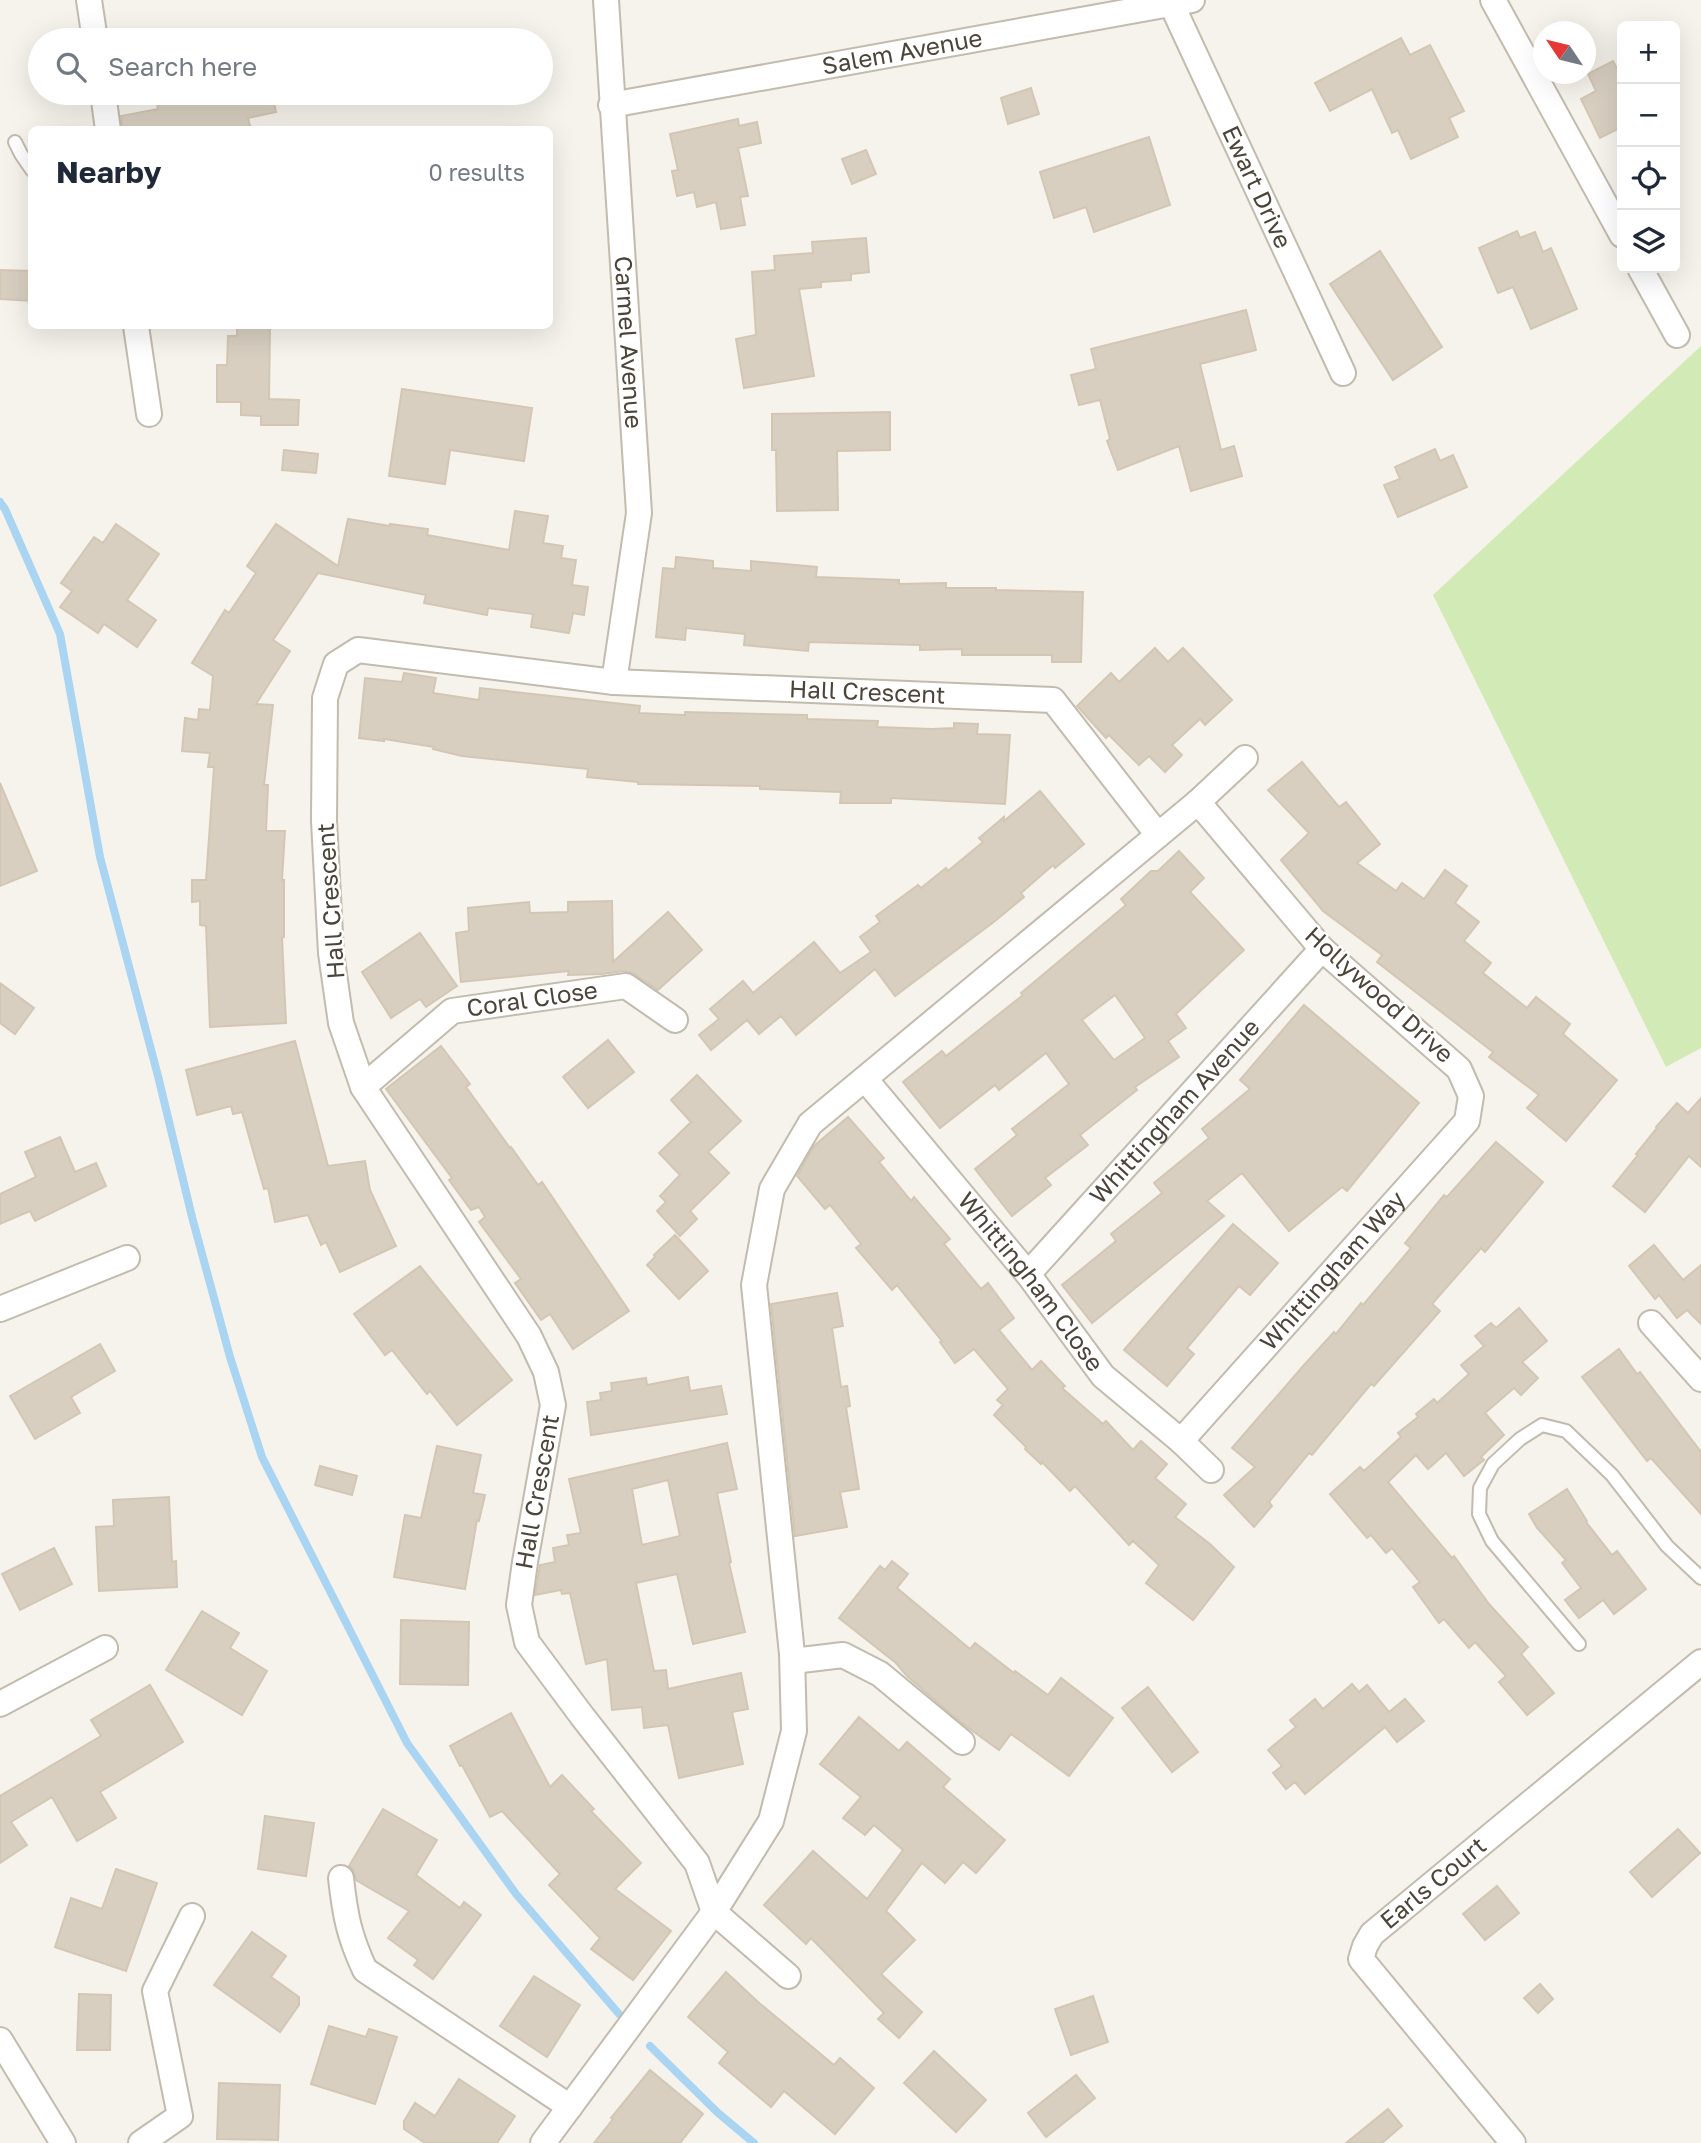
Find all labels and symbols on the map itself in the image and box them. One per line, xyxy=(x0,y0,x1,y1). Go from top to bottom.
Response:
north arrow xyxy=(1533,21,1596,84)
street label: Salem Avenue xyxy=(820,22,984,80)
street label: Ewart Drive xyxy=(1217,121,1299,252)
street label: Carmel Avenue xyxy=(609,255,650,429)
street label: Hall Crescent xyxy=(789,673,946,709)
street label: Hall Crescent xyxy=(310,822,349,980)
street label: Hollywood Drive xyxy=(1300,920,1460,1068)
street label: Coral Close xyxy=(465,974,599,1022)
street label: Whittingham Avenue xyxy=(1083,1012,1265,1209)
street label: Whittingham Way xyxy=(1253,1185,1410,1356)
street label: Whittingham Close xyxy=(953,1186,1111,1376)
street label: Hall Crescent xyxy=(508,1412,564,1571)
street label: Earls Court xyxy=(1374,1830,1491,1934)

